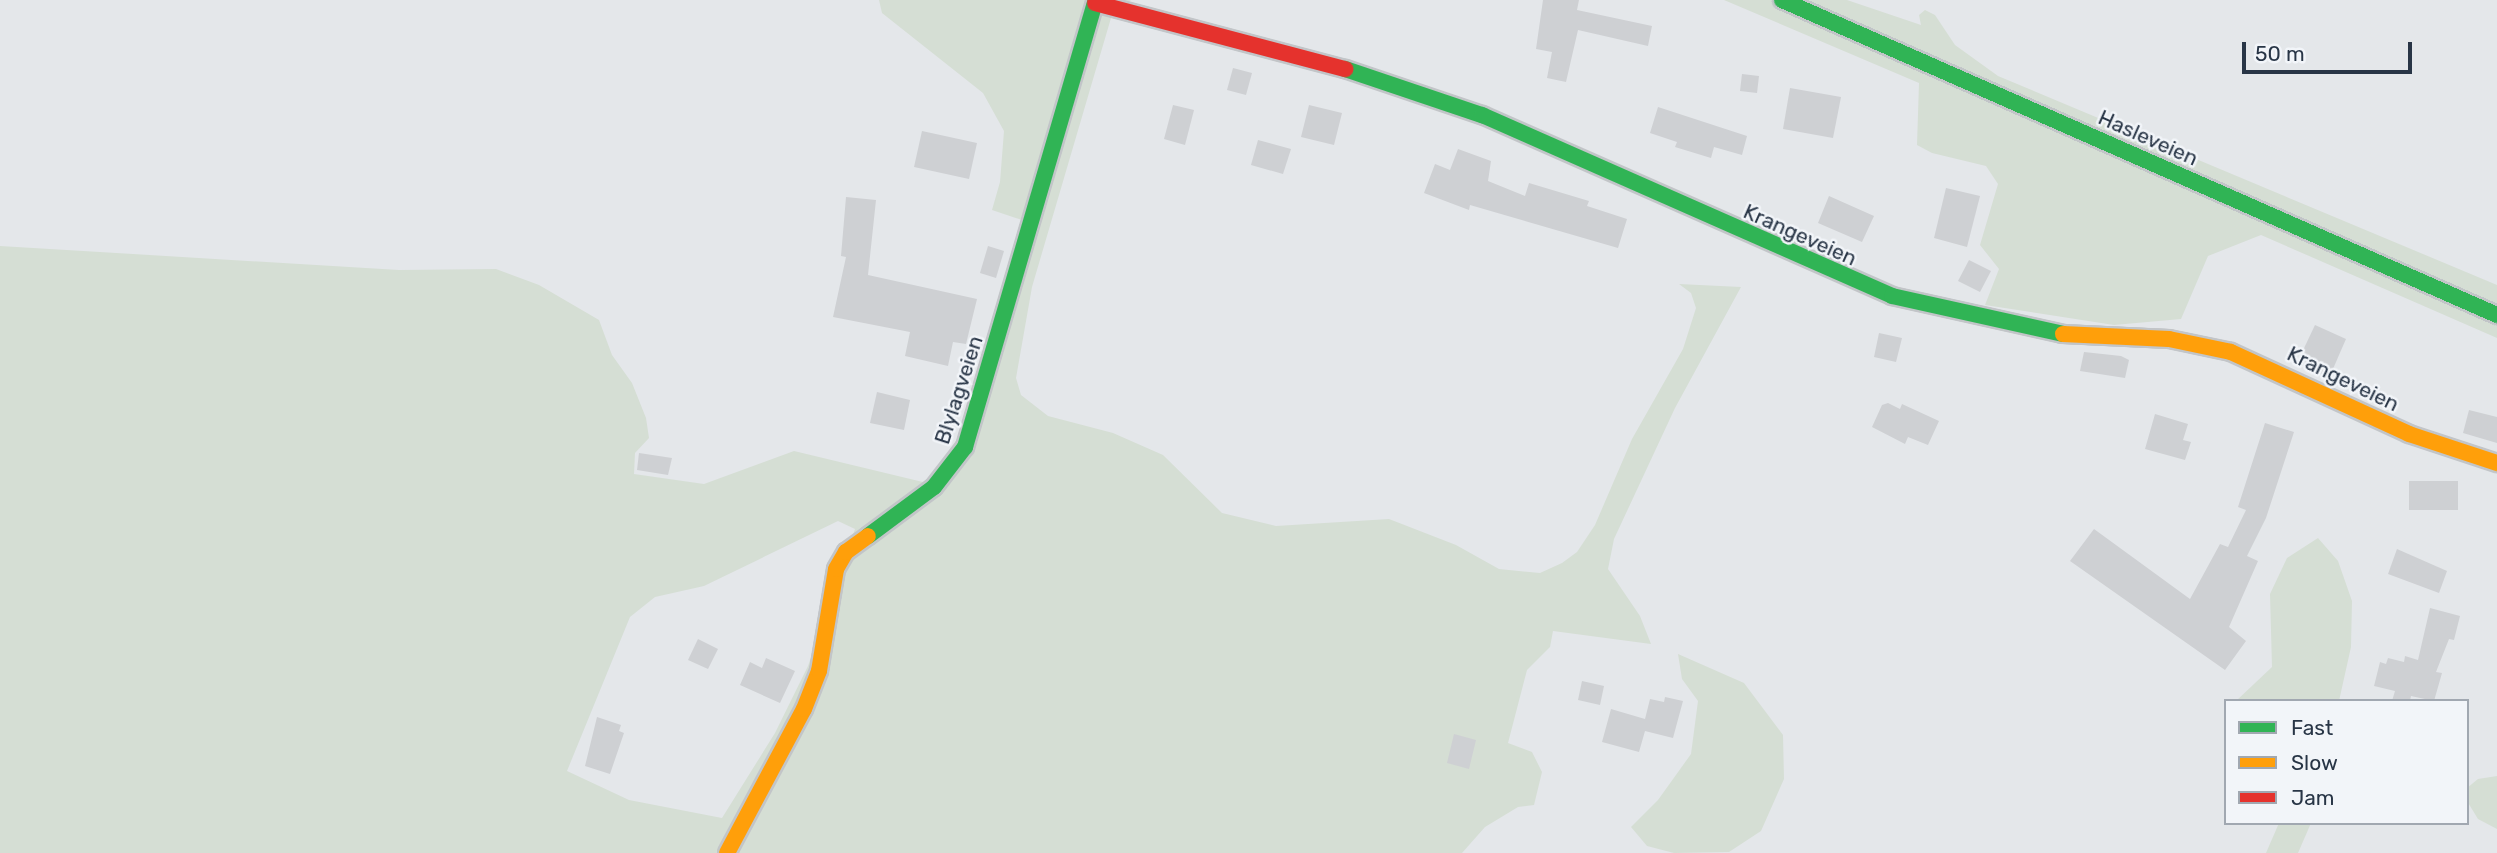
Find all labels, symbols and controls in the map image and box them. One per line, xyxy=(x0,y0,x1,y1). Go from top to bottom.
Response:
scale bar xyxy=(2245,28,2415,72)
text: 50 m xyxy=(2255,41,2305,66)
street label: Hasleveien xyxy=(2094,105,2202,171)
street label: Krangeveien xyxy=(1739,199,1861,271)
street label: Blylagveien xyxy=(930,333,988,447)
street label: Krangeveien xyxy=(2283,341,2403,417)
legend xyxy=(2224,699,2469,825)
text: Fast xyxy=(2291,715,2333,740)
text: Slow xyxy=(2291,750,2338,775)
text: Jam xyxy=(2291,785,2335,810)

